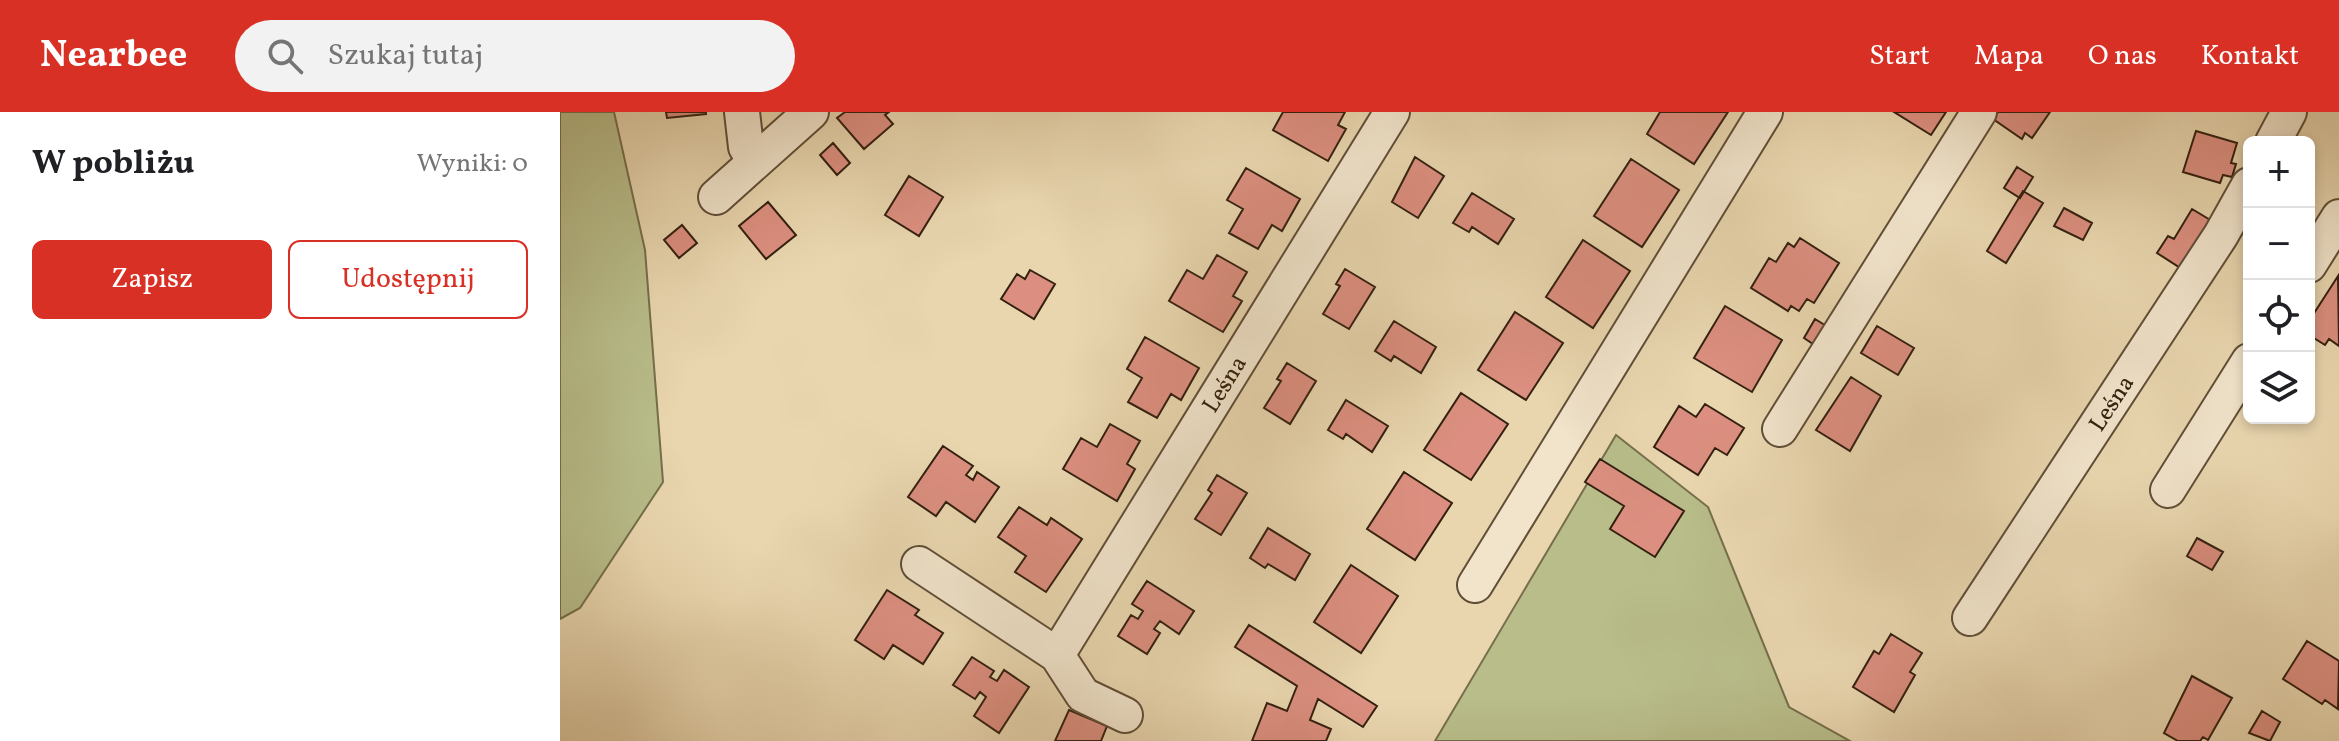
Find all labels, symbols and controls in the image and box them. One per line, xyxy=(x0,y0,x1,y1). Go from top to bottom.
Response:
search box xyxy=(235,20,795,92)
text: Nearbee xyxy=(40,30,187,83)
icon: search xyxy=(263,34,307,78)
text: Szukaj tutaj xyxy=(327,35,483,77)
text: Start xyxy=(1869,37,1930,76)
text: Mapa xyxy=(1974,37,2044,76)
text: O nas xyxy=(2088,37,2157,76)
text: Kontakt xyxy=(2201,37,2299,76)
map controls xyxy=(2243,136,2315,424)
button: + xyxy=(2243,136,2315,208)
text: W pobliżu xyxy=(32,141,195,188)
text: Wyniki: 0 xyxy=(417,146,528,182)
button: − xyxy=(2243,208,2315,280)
button: Zapisz xyxy=(32,240,272,319)
button: Udostępnij xyxy=(288,240,528,319)
button: locate xyxy=(2243,280,2315,352)
street label: Leśna xyxy=(1195,350,1256,420)
button: layers xyxy=(2243,352,2315,424)
street label: Leśna xyxy=(2082,369,2144,439)

